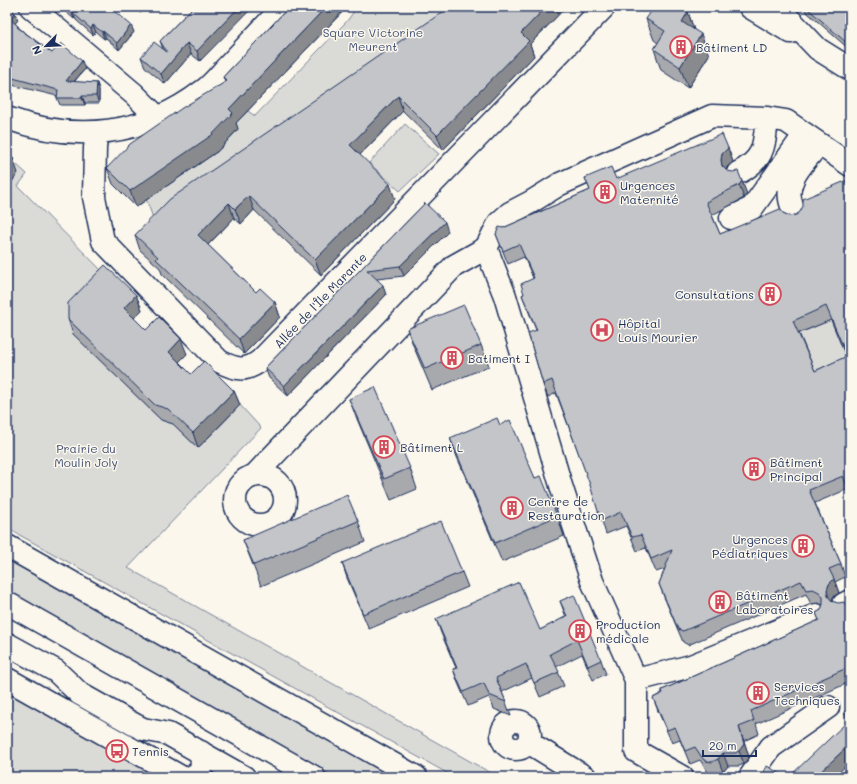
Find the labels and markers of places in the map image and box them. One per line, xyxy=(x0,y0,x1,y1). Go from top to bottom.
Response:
building icon: Bâtiment LD xyxy=(668,34,694,60)
place label: Bâtiment LD xyxy=(696,39,767,55)
place label: Urgences Maternité xyxy=(620,177,679,207)
building icon: Urgences Maternité xyxy=(592,179,618,205)
building icon: Consultations xyxy=(757,281,783,307)
place label: Consultations xyxy=(675,286,754,302)
place label: Hôpital Louis Mourier xyxy=(618,315,698,345)
hospital icon: Hôpital Louis Mourier xyxy=(589,317,615,343)
building icon: Batiment I xyxy=(439,345,465,371)
place label: Batiment I xyxy=(468,350,530,366)
building icon: Bâtiment L xyxy=(371,434,397,460)
place label: Bâtiment L xyxy=(400,439,464,455)
place label: Bâtiment Principal xyxy=(770,454,823,484)
building icon: Bâtiment Principal xyxy=(741,456,767,482)
place label: Centre de Restauration xyxy=(528,493,605,523)
building icon: Centre de Restauration xyxy=(499,495,525,521)
place label: Urgences Pédiatriques xyxy=(712,531,788,561)
building icon: Urgences Pédiatriques xyxy=(790,533,816,559)
place label: Bâtiment Laboratoires xyxy=(736,587,814,617)
building icon: Bâtiment Laboratoires xyxy=(707,589,733,615)
place label: Production médicale xyxy=(596,616,660,646)
building icon: Production médicale xyxy=(567,618,593,644)
place label: Services Techniques xyxy=(774,678,840,708)
building icon: Services Techniques xyxy=(745,680,771,706)
bus stop icon: Tennis xyxy=(104,738,130,764)
place label: Tennis xyxy=(132,743,169,759)

